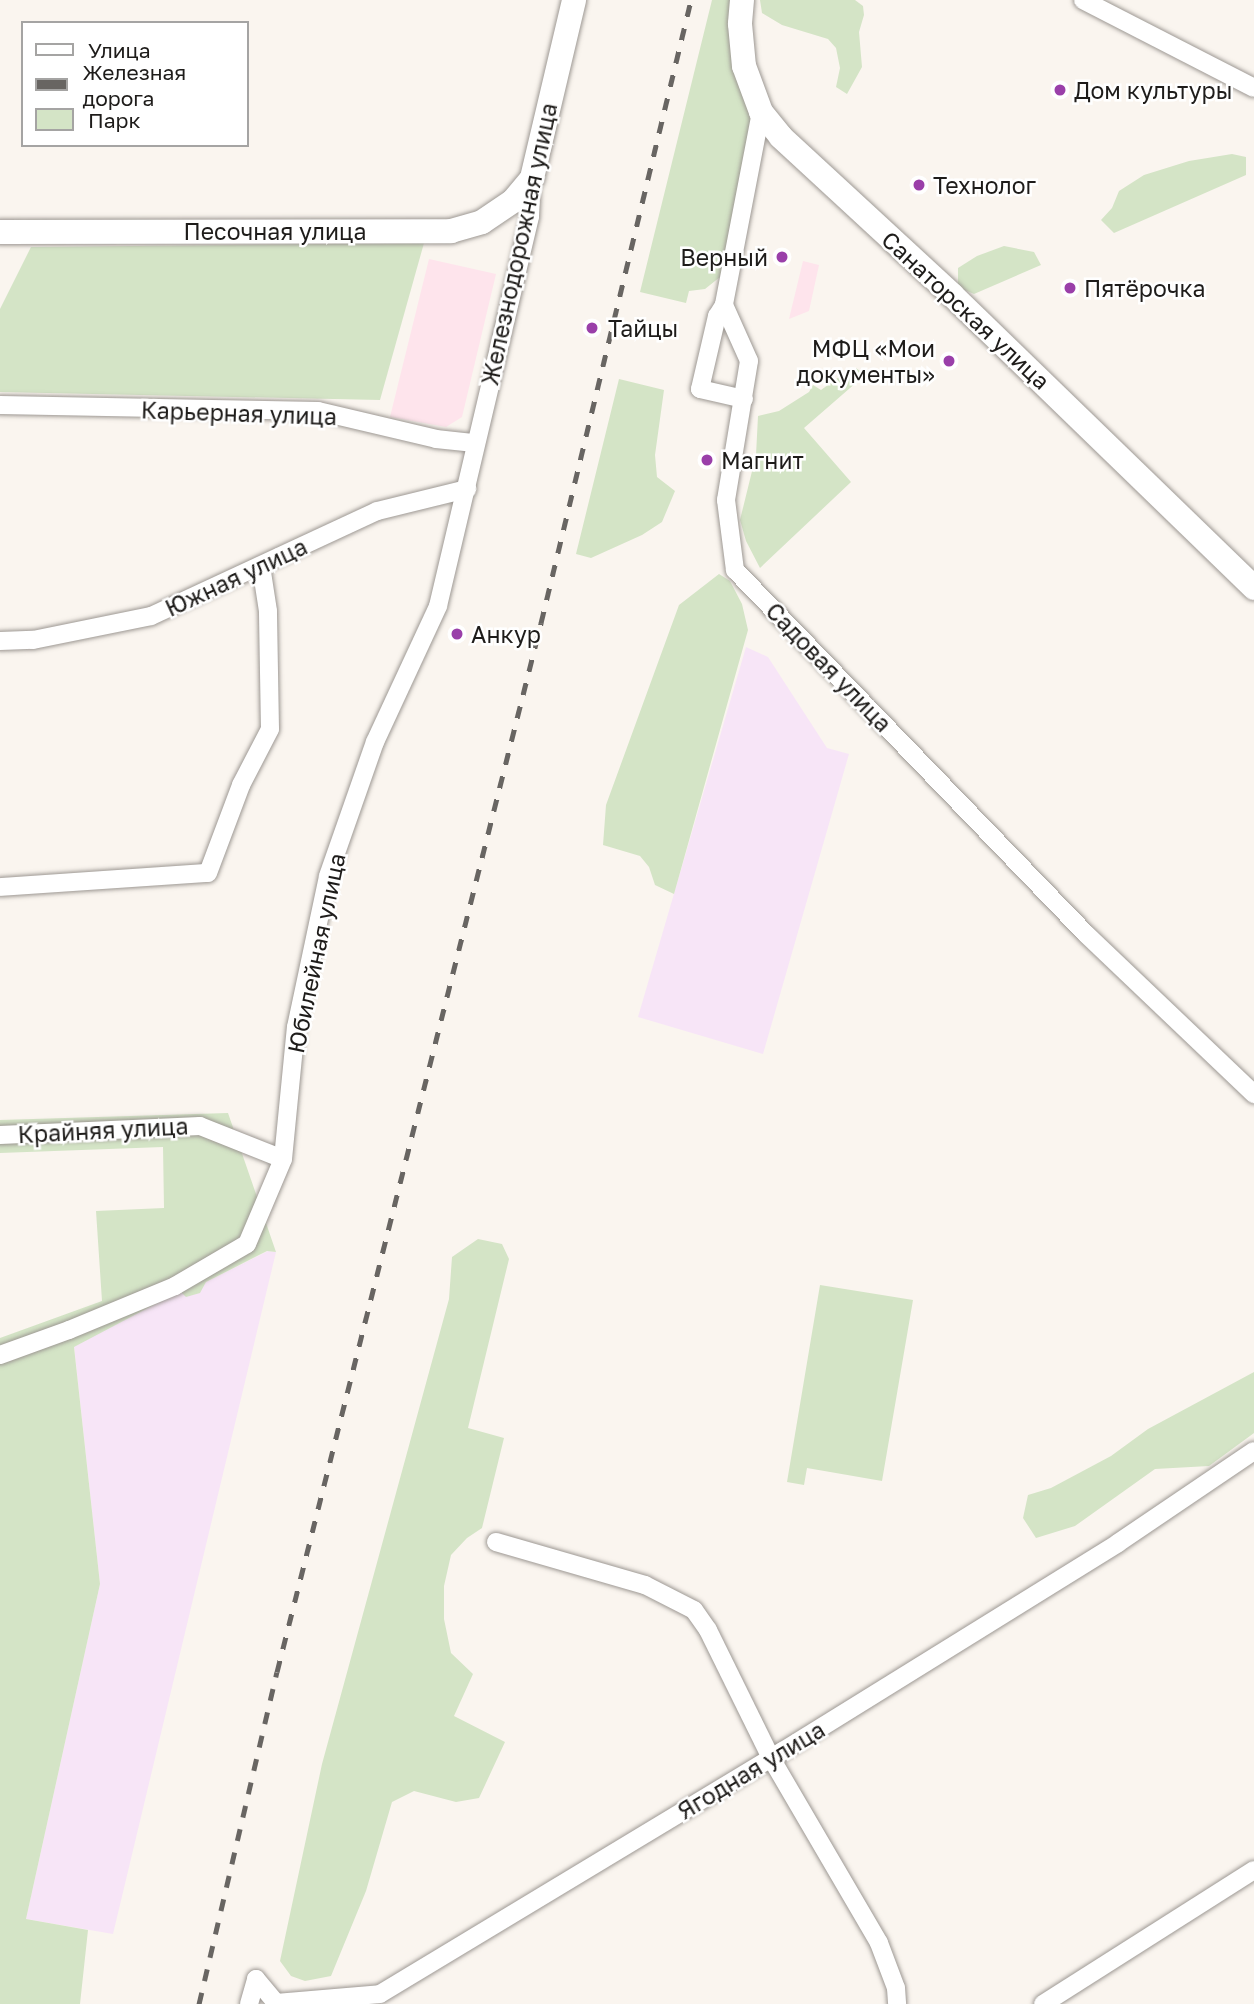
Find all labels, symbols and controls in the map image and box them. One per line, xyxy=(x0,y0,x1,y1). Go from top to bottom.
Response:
legend xyxy=(21,21,248,147)
text: Улица xyxy=(88,37,151,63)
text: Железная дорога xyxy=(82,59,186,111)
place label: Дом культуры xyxy=(1074,76,1232,104)
marker: Дом культуры xyxy=(1052,82,1068,98)
street label: Железнодорожная улица xyxy=(476,100,562,388)
text: Парк xyxy=(88,107,141,133)
place label: Технолог xyxy=(933,171,1036,199)
marker: Технолог xyxy=(911,177,927,193)
street label: Песочная улица xyxy=(184,217,366,245)
street label: Санаторская улица xyxy=(876,225,1056,395)
place label: Верный xyxy=(680,243,768,271)
marker: Верный xyxy=(774,249,790,265)
place label: Пятёрочка xyxy=(1084,274,1205,302)
marker: Пятёрочка xyxy=(1062,280,1078,296)
place label: Тайцы xyxy=(608,314,678,342)
marker: Тайцы xyxy=(582,318,602,338)
place label: МФЦ «Мои документы» xyxy=(796,334,935,388)
marker: МФЦ «Мои документы» xyxy=(941,353,957,369)
street label: Карьерная улица xyxy=(141,396,337,430)
place label: Магнит xyxy=(721,446,804,474)
marker: Магнит xyxy=(699,452,715,468)
street label: Южная улица xyxy=(161,532,311,622)
street label: Садовая улица xyxy=(761,597,897,737)
place label: Анкур xyxy=(471,620,541,648)
marker: Анкур xyxy=(449,626,465,642)
street label: Юбилейная улица xyxy=(281,851,351,1055)
street label: Крайняя улица xyxy=(17,1112,189,1148)
street label: Ягодная улица xyxy=(672,1715,830,1825)

